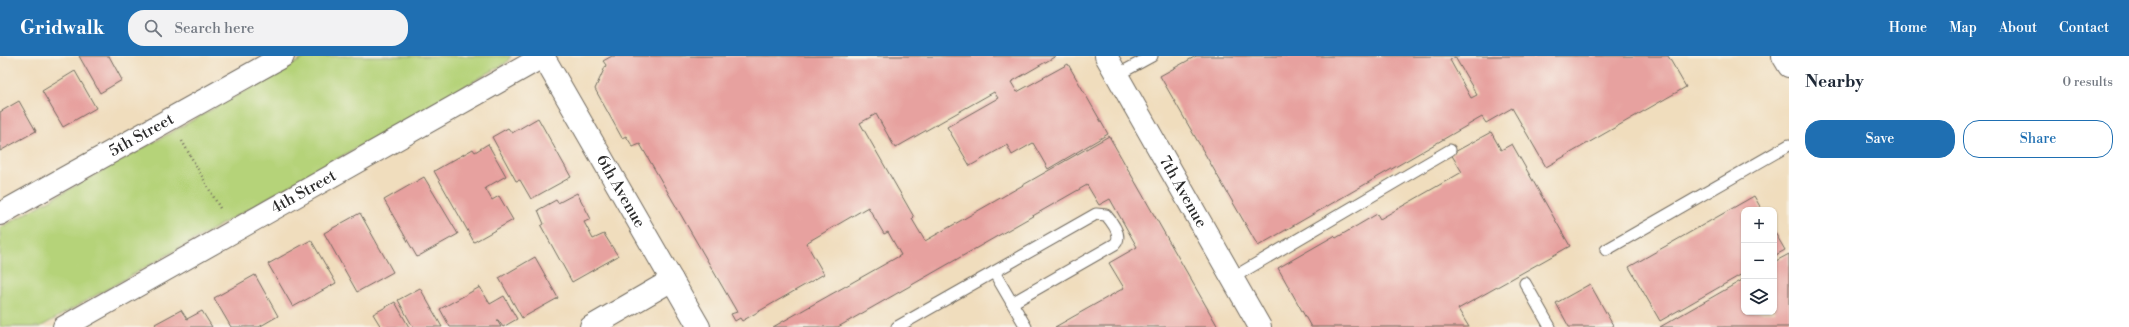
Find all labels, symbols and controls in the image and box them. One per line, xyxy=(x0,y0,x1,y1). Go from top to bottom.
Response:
search box xyxy=(128,10,408,46)
text: Gridwalk xyxy=(20,16,104,40)
icon: search xyxy=(142,17,164,39)
text: Search here xyxy=(174,19,254,38)
text: Home xyxy=(1889,19,1927,37)
text: Map xyxy=(1949,19,1977,37)
text: About xyxy=(1999,19,2037,37)
text: Contact xyxy=(2059,19,2109,37)
text: Nearby xyxy=(1805,71,1864,93)
text: 0 results xyxy=(2062,74,2113,90)
street label: 5th Street xyxy=(106,109,178,161)
button: Save xyxy=(1805,120,1955,158)
button: Share xyxy=(1963,120,2113,158)
street label: 6th Avenue xyxy=(592,151,650,231)
street label: 7th Avenue xyxy=(1155,152,1211,231)
street label: 4th Street xyxy=(267,165,340,218)
map controls xyxy=(1741,207,1777,315)
button: + xyxy=(1741,207,1777,243)
button: − xyxy=(1741,243,1777,279)
button: layers xyxy=(1741,279,1777,315)

